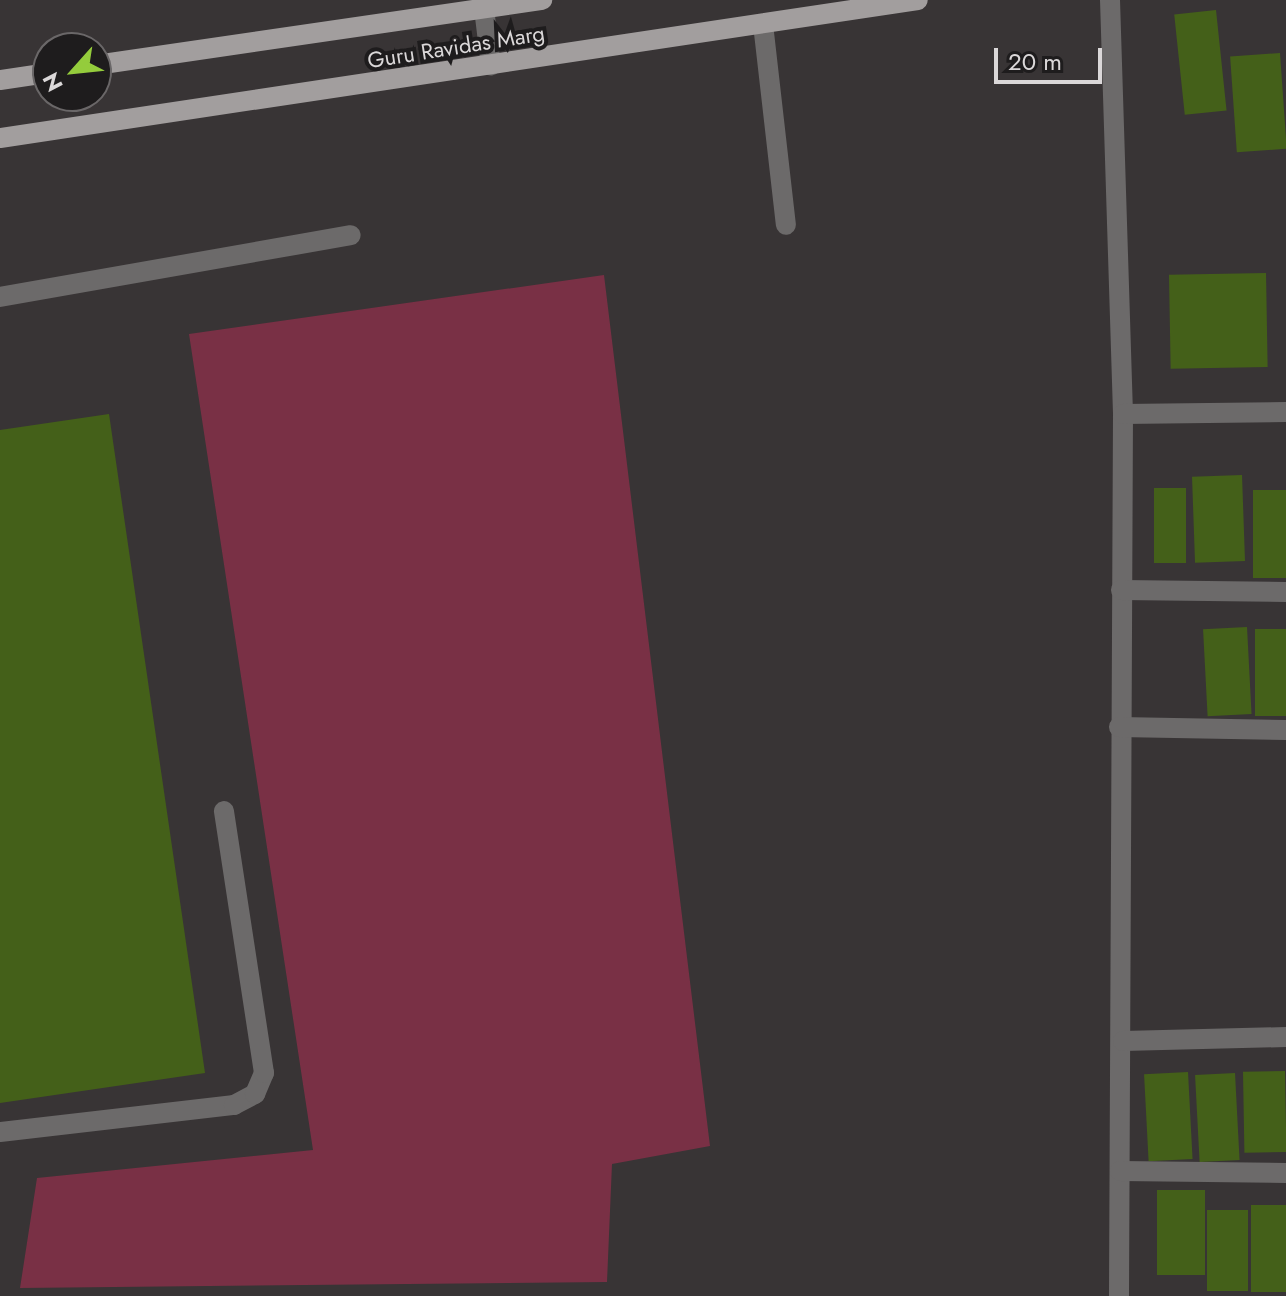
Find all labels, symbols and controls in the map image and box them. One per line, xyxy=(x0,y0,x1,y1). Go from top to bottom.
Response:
street label: Guru Ravidas Marg xyxy=(365,20,547,74)
north arrow xyxy=(32,32,112,112)
scale bar xyxy=(998,32,1106,82)
text: 20 m xyxy=(1008,44,1062,79)
text: N xyxy=(34,67,71,97)

